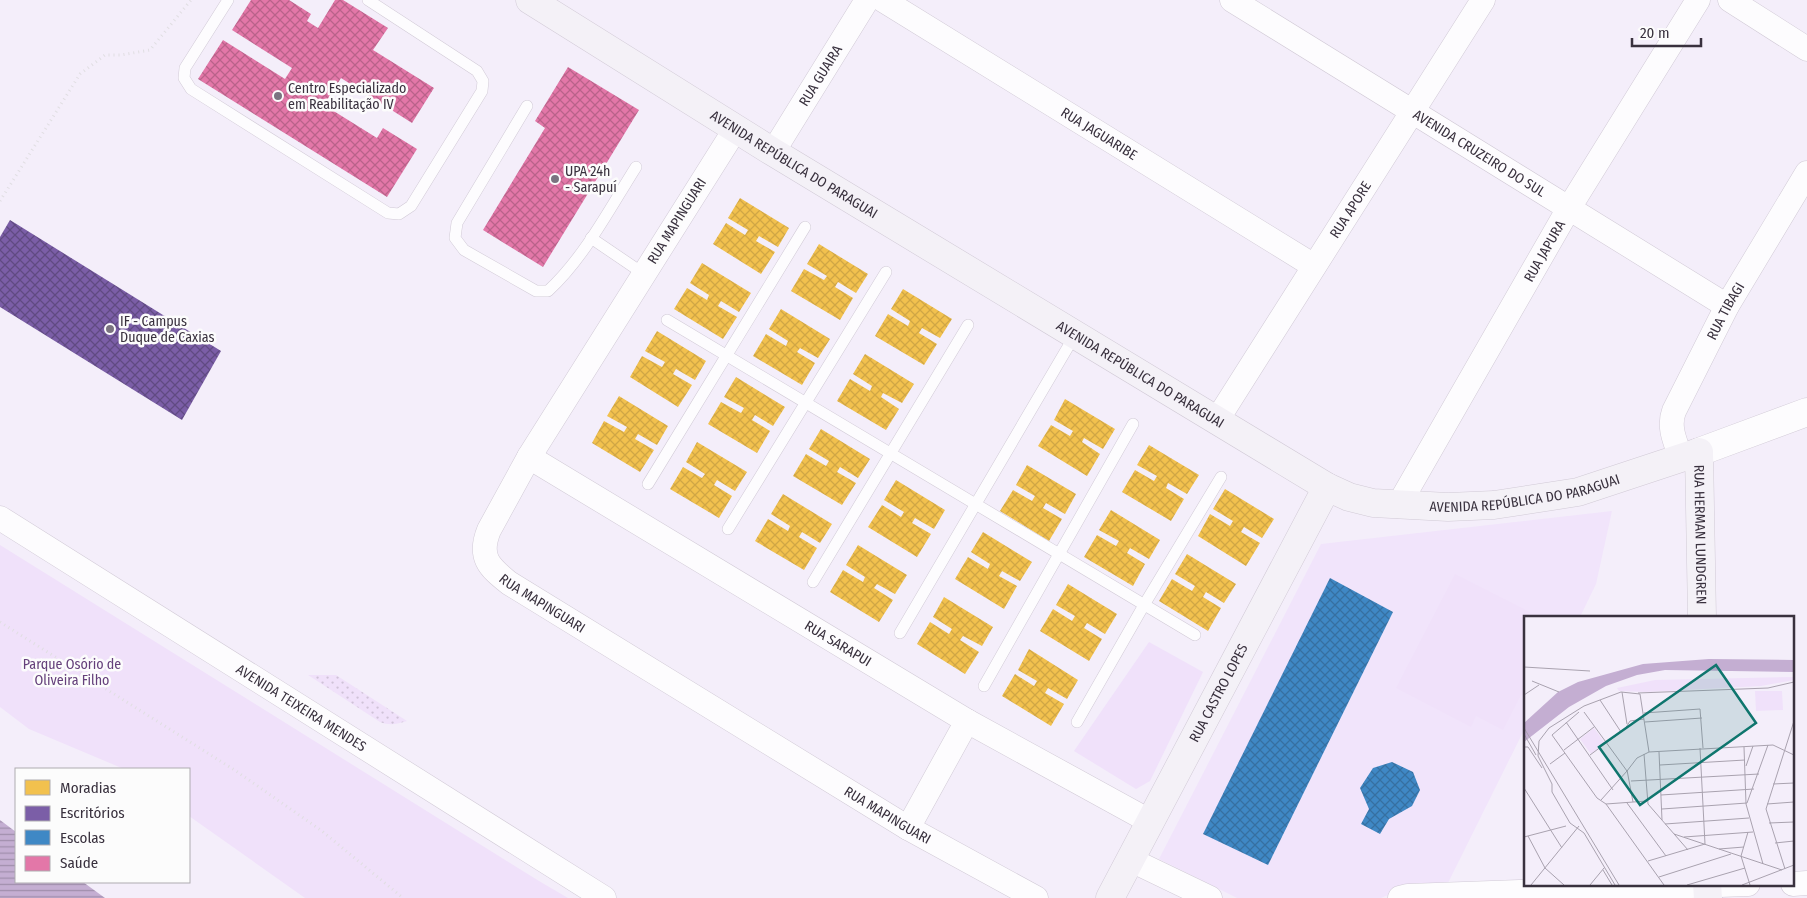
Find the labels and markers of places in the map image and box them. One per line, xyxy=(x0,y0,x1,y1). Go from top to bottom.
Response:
place label: Centro Especializado em Reabilitação IV xyxy=(288,80,406,113)
marker: Centro Especializado em Reabilitação IV xyxy=(272,90,284,102)
place label: UPA 24h - Sarapuí xyxy=(565,163,617,196)
marker: UPA 24h - Sarapuí xyxy=(549,173,561,185)
place label: IF - Campus Duque de Caxias xyxy=(120,313,214,346)
marker: IF - Campus Duque de Caxias xyxy=(104,323,116,335)

